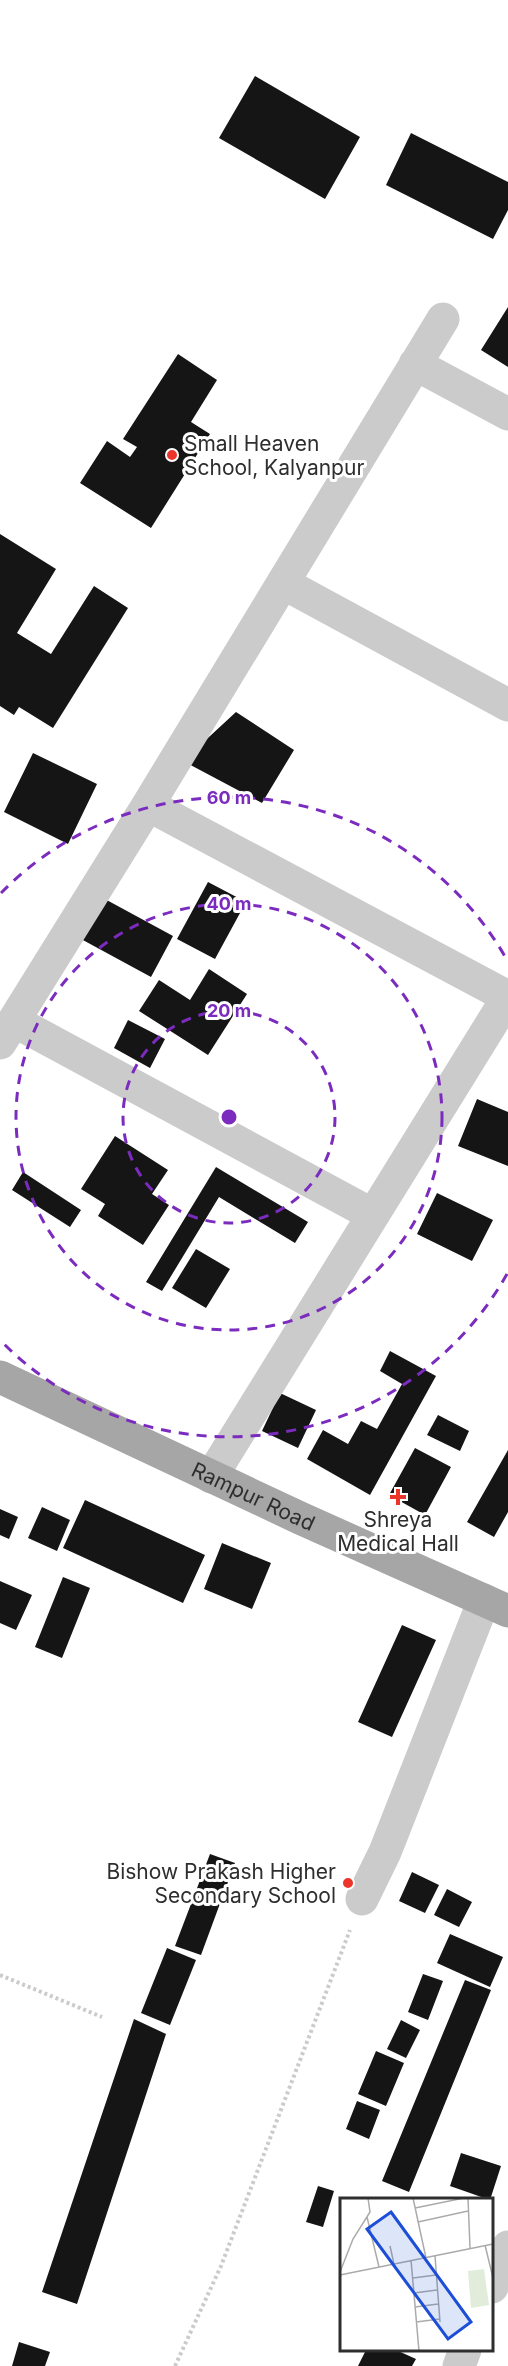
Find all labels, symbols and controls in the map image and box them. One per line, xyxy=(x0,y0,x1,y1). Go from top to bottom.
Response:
place label: Small Heaven School, Kalyanpur xyxy=(184,431,364,480)
marker: Small Heaven School, Kalyanpur xyxy=(165,448,179,462)
text: 60 m xyxy=(207,787,251,808)
text: 40 m xyxy=(207,893,252,914)
text: 20 m xyxy=(207,1000,251,1021)
centre of rings xyxy=(219,1107,239,1127)
street label: Rampur Road xyxy=(188,1456,319,1536)
marker: Shreya Medical Hall xyxy=(391,1490,405,1504)
place label: Shreya Medical Hall xyxy=(337,1507,459,1556)
place label: Bishow Prakash Higher Secondary School xyxy=(106,1859,336,1908)
marker: Bishow Prakash Higher Secondary School xyxy=(341,1876,355,1890)
inset map xyxy=(340,2198,493,2351)

